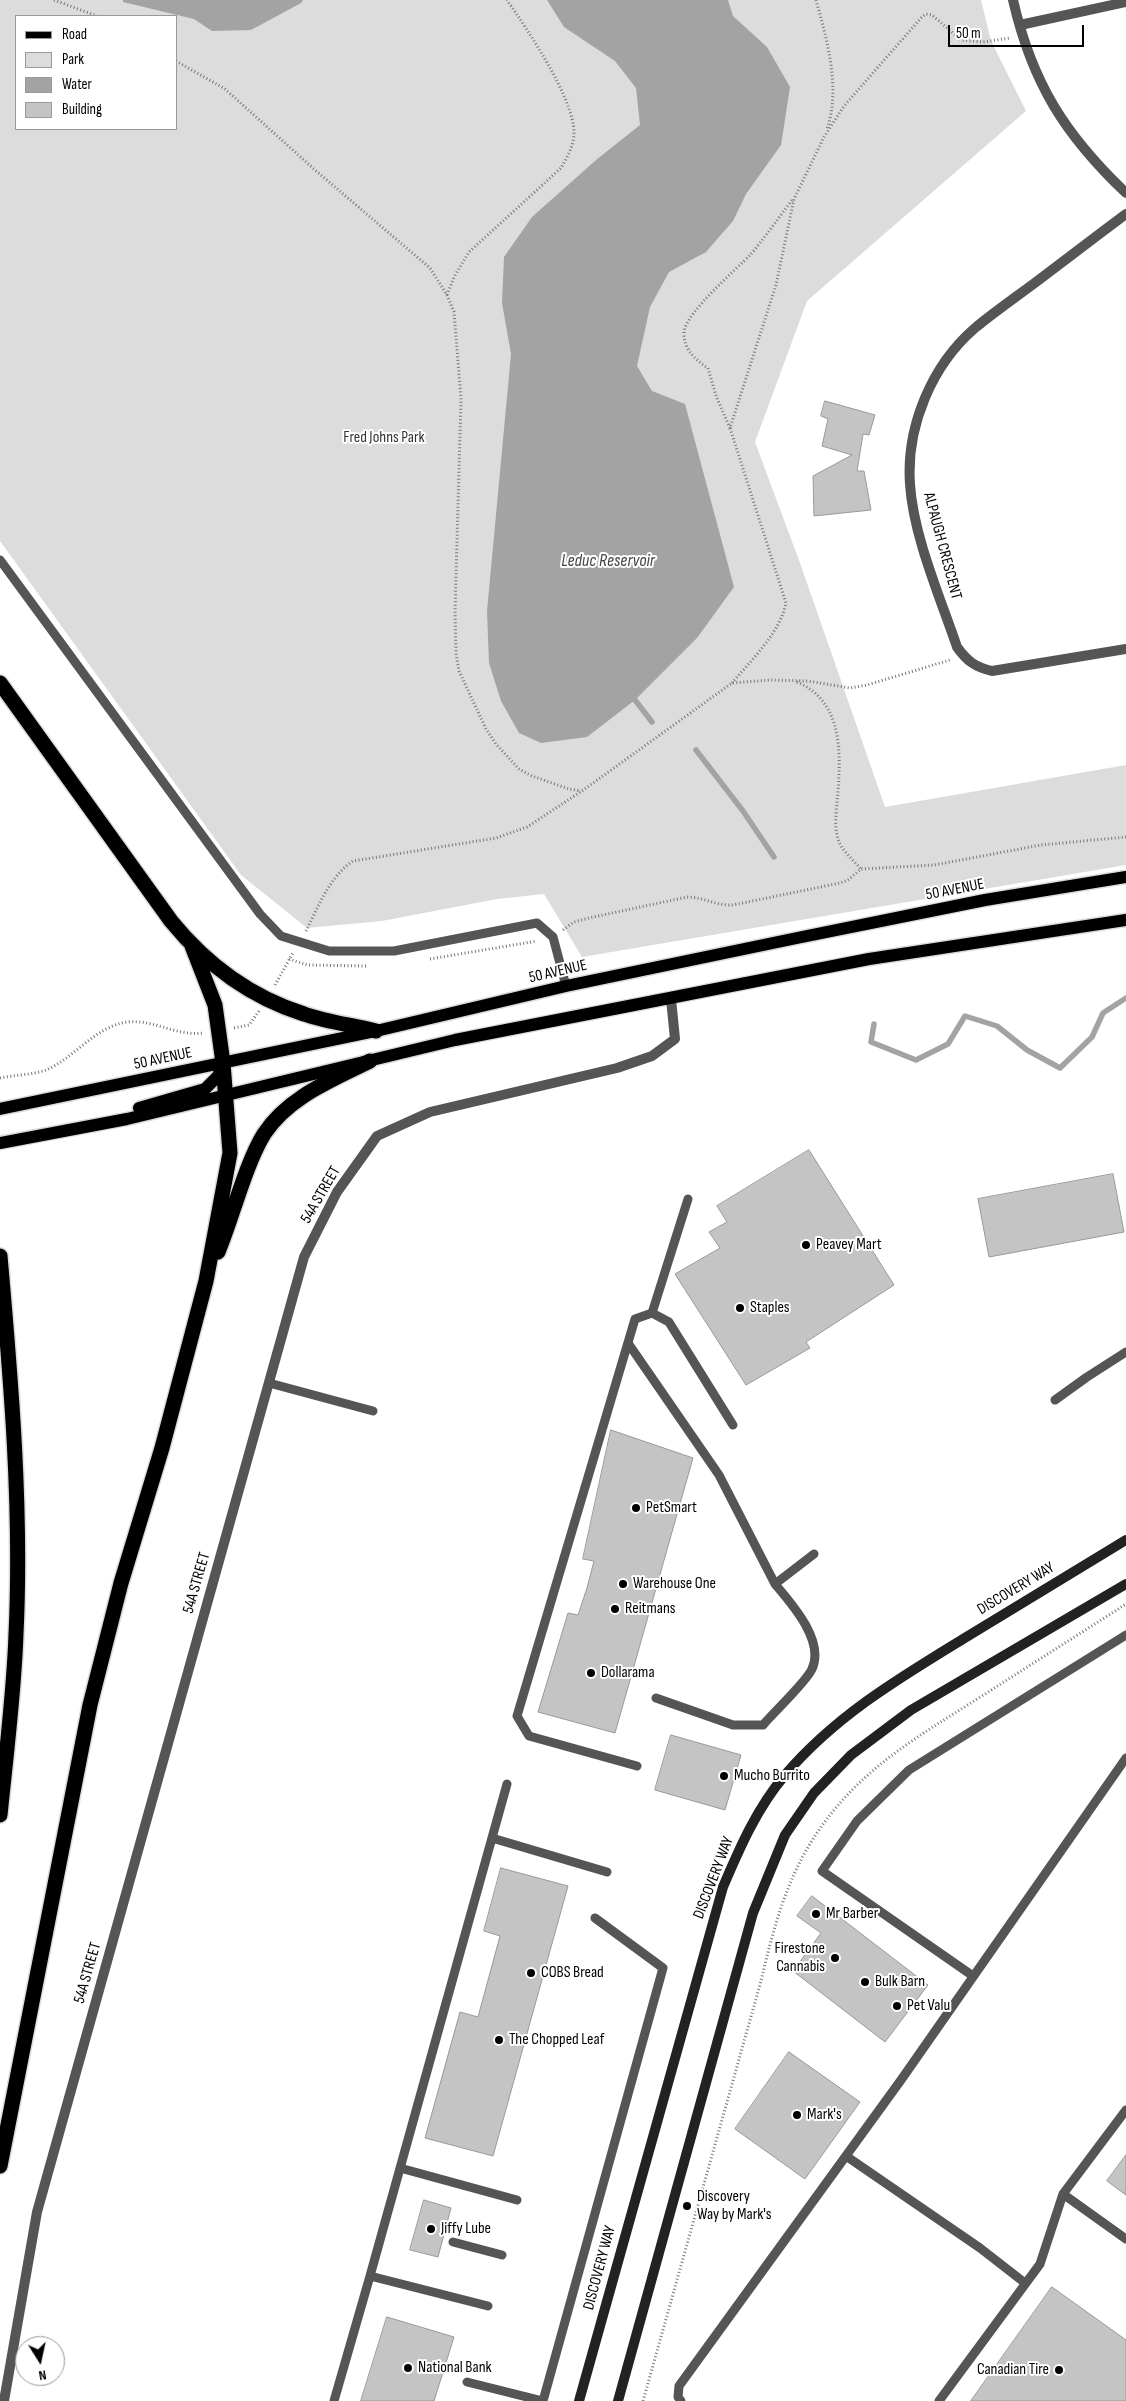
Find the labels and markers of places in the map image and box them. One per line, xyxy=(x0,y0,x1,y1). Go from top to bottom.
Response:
place label: Peavey Mart xyxy=(816,1235,882,1255)
marker: Peavey Mart xyxy=(800,1239,812,1251)
place label: Staples xyxy=(750,1298,790,1318)
marker: Staples xyxy=(734,1302,746,1314)
place label: PetSmart xyxy=(646,1498,697,1518)
marker: PetSmart xyxy=(630,1502,642,1514)
place label: Warehouse One xyxy=(633,1574,716,1594)
marker: Warehouse One xyxy=(617,1578,629,1590)
place label: Reitmans xyxy=(625,1599,676,1619)
marker: Reitmans xyxy=(609,1603,621,1615)
place label: Dollarama xyxy=(601,1663,655,1683)
marker: Dollarama xyxy=(585,1667,597,1679)
place label: Mucho Burrito xyxy=(734,1766,810,1786)
marker: Mucho Burrito xyxy=(718,1770,730,1782)
place label: Mr Barber xyxy=(826,1904,878,1924)
marker: Mr Barber xyxy=(810,1908,822,1920)
place label: Firestone Cannabis xyxy=(775,1939,825,1977)
marker: Firestone Cannabis xyxy=(829,1952,841,1964)
place label: COBS Bread xyxy=(541,1963,604,1983)
marker: COBS Bread xyxy=(525,1967,537,1979)
place label: Bulk Barn xyxy=(875,1972,925,1992)
marker: Bulk Barn xyxy=(859,1976,871,1988)
place label: Pet Valu xyxy=(907,1996,950,2016)
marker: Pet Valu xyxy=(891,2000,903,2012)
place label: The Chopped Leaf xyxy=(509,2030,604,2050)
marker: The Chopped Leaf xyxy=(493,2034,505,2046)
place label: Mark's xyxy=(807,2105,842,2125)
marker: Mark's xyxy=(791,2109,803,2121)
place label: Discovery Way by Mark's xyxy=(697,2187,772,2225)
marker: Discovery Way by Mark's xyxy=(681,2200,693,2212)
place label: Jiffy Lube xyxy=(441,2219,491,2239)
marker: Jiffy Lube xyxy=(425,2223,437,2235)
place label: National Bank xyxy=(418,2358,492,2378)
place label: Canadian Tire xyxy=(977,2360,1049,2380)
marker: National Bank xyxy=(402,2362,414,2374)
marker: Canadian Tire xyxy=(1053,2364,1065,2376)

